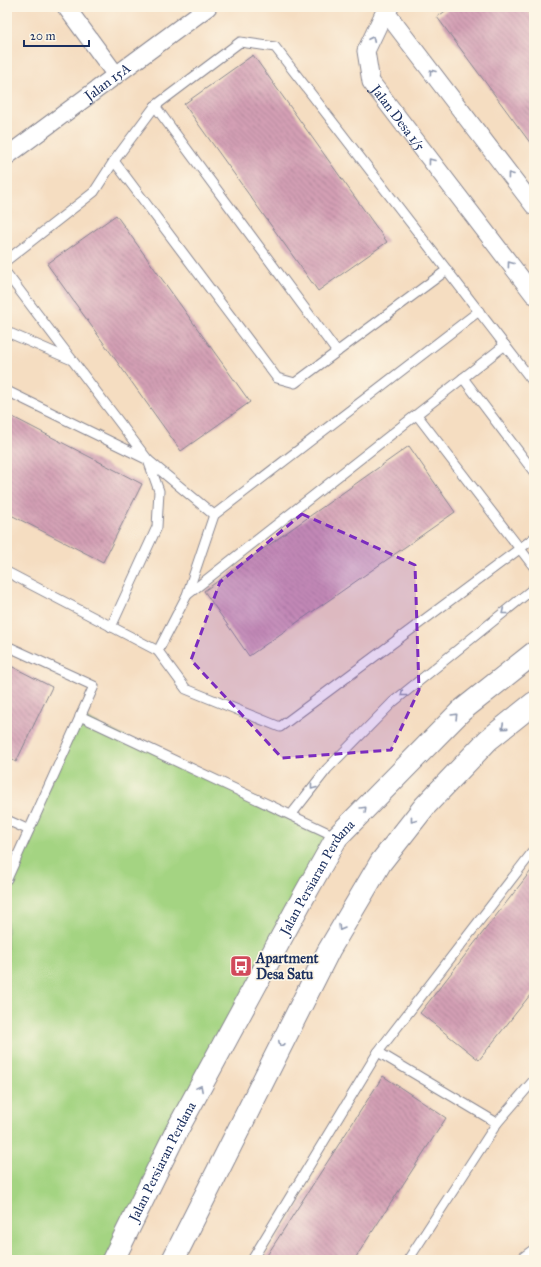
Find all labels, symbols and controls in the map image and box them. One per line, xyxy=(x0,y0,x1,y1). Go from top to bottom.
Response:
scale bar xyxy=(24,22,89,48)
text: 20 m xyxy=(30,29,56,43)
one-way arrow xyxy=(367,35,375,43)
street label: Jalan 15A xyxy=(80,59,134,107)
one-way arrow xyxy=(429,69,436,76)
street label: Jalan Desa 1/5 xyxy=(365,80,429,155)
one-way arrow xyxy=(429,158,436,165)
one-way arrow xyxy=(508,173,515,180)
one-way arrow xyxy=(508,261,515,268)
one-way arrow xyxy=(501,608,508,615)
one-way arrow xyxy=(400,689,407,696)
one-way arrow xyxy=(450,713,458,721)
one-way arrow xyxy=(501,723,509,730)
one-way arrow xyxy=(310,783,317,790)
one-way arrow xyxy=(359,806,367,814)
street label: Jalan Persiaran Perdana xyxy=(275,816,358,940)
one-way arrow xyxy=(411,816,418,823)
one-way arrow xyxy=(339,924,346,931)
place label: Apartment Desa Satu xyxy=(255,950,319,983)
bus stop icon: Apartment Desa Satu xyxy=(228,953,254,979)
one-way arrow xyxy=(279,1039,286,1047)
one-way arrow xyxy=(195,1084,202,1092)
street label: Jalan Persiaran Perdana xyxy=(124,1099,200,1227)

